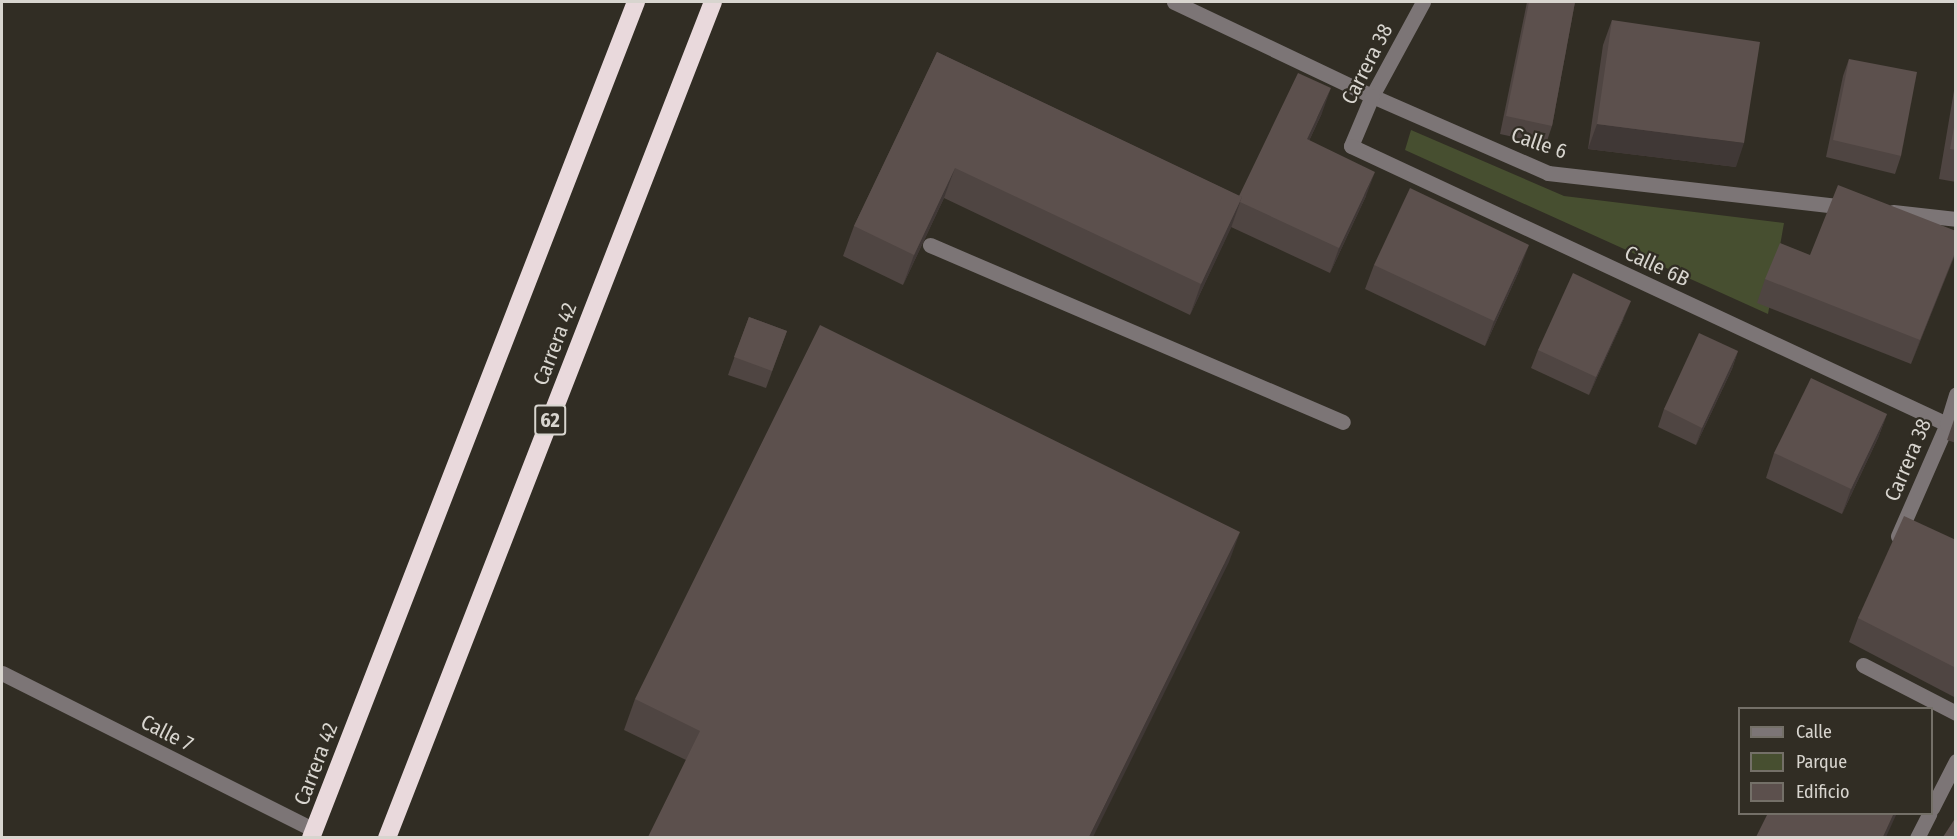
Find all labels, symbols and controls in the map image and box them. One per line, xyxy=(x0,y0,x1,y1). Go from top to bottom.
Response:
street label: Carrera 38 xyxy=(1336,19,1398,109)
street label: Calle 6 xyxy=(1508,122,1570,164)
street label: Calle 6B xyxy=(1621,240,1693,292)
street label: Carrera 42 xyxy=(528,299,582,389)
road number: 62 xyxy=(534,403,566,437)
street label: Carrera 38 xyxy=(1879,415,1937,505)
legend xyxy=(1738,707,1933,815)
street label: Calle 7 xyxy=(137,709,197,757)
street label: Carrera 42 xyxy=(289,719,343,809)
text: Calle xyxy=(1796,721,1832,743)
text: Parque xyxy=(1796,751,1847,773)
text: Edificio xyxy=(1796,781,1849,803)

